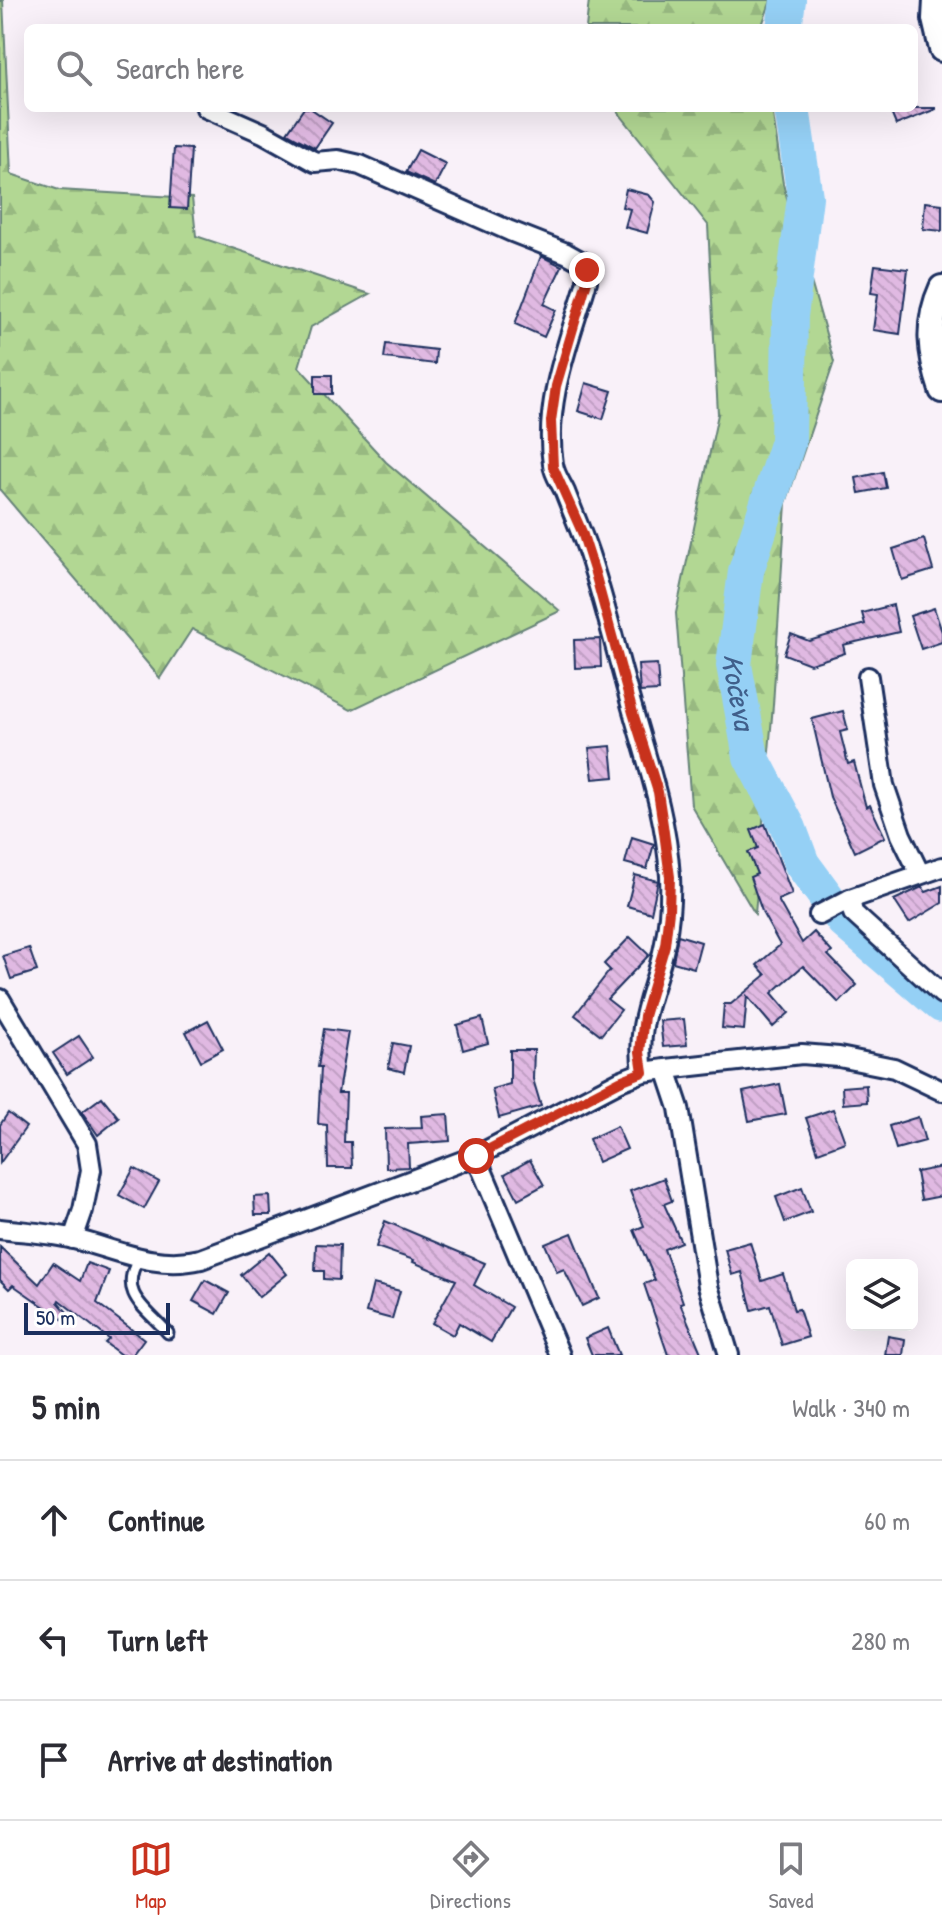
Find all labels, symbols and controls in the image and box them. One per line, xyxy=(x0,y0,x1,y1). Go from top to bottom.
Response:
search box xyxy=(24,24,918,112)
icon: search xyxy=(52,46,96,90)
text: Search here xyxy=(116,48,244,88)
route end xyxy=(569,252,605,288)
water label: Kočeva xyxy=(713,653,766,736)
route start xyxy=(458,1138,494,1174)
map controls xyxy=(846,1259,918,1331)
button: layers xyxy=(846,1259,918,1331)
scale bar xyxy=(24,1299,170,1335)
text: 50 m xyxy=(36,1302,75,1332)
text: 5 min xyxy=(32,1384,100,1430)
text: Walk · 340 m xyxy=(792,1390,910,1425)
icon: ahead xyxy=(32,1498,76,1542)
text: Continue xyxy=(108,1500,205,1540)
text: 60 m xyxy=(864,1503,910,1538)
icon: left xyxy=(32,1618,76,1662)
text: Turn left xyxy=(108,1620,207,1660)
text: 280 m xyxy=(851,1623,910,1658)
icon: arrive xyxy=(32,1738,76,1782)
text: Arrive at destination xyxy=(108,1740,333,1780)
tab: Map xyxy=(129,1837,173,1915)
tab: Directions xyxy=(430,1837,511,1915)
tab: Saved xyxy=(768,1837,813,1915)

